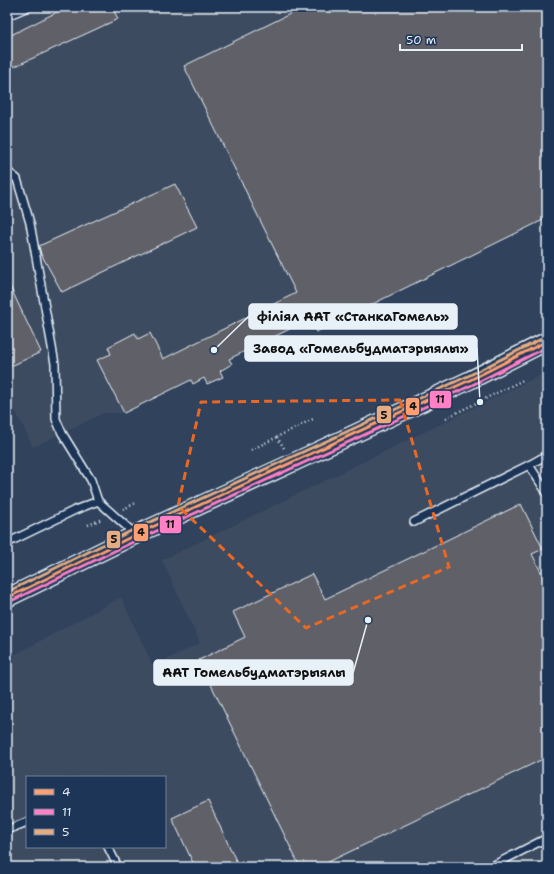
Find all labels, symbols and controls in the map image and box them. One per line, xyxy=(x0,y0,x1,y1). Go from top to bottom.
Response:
scale bar xyxy=(400,26,522,52)
text: 50 m xyxy=(406,32,436,48)
callout: філіял ААТ «СтанкаГомель» xyxy=(249,304,457,329)
text: філіял ААТ «СтанкаГомель» xyxy=(257,308,449,325)
callout: Завод «Гомельбудматэрыялы» xyxy=(245,336,477,361)
text: Завод «Гомельбудматэрыялы» xyxy=(253,340,469,357)
line badge: 11 xyxy=(429,390,452,409)
text: 11 xyxy=(435,392,445,407)
line badge: 4 xyxy=(405,397,420,416)
text: 4 xyxy=(409,399,417,414)
line badge: 5 xyxy=(376,405,392,424)
text: 5 xyxy=(381,408,388,423)
line badge: 11 xyxy=(159,515,182,534)
text: 11 xyxy=(165,517,175,532)
line badge: 4 xyxy=(133,523,149,542)
text: 4 xyxy=(137,525,145,540)
line badge: 5 xyxy=(106,530,121,549)
text: 5 xyxy=(111,532,118,547)
callout: ААТ Гомельбудматэрыялы xyxy=(154,660,353,685)
text: ААТ Гомельбудматэрыялы xyxy=(162,664,346,681)
legend xyxy=(26,776,166,848)
text: 4 xyxy=(62,784,70,800)
text: 11 xyxy=(62,804,72,820)
text: 5 xyxy=(62,824,69,840)

